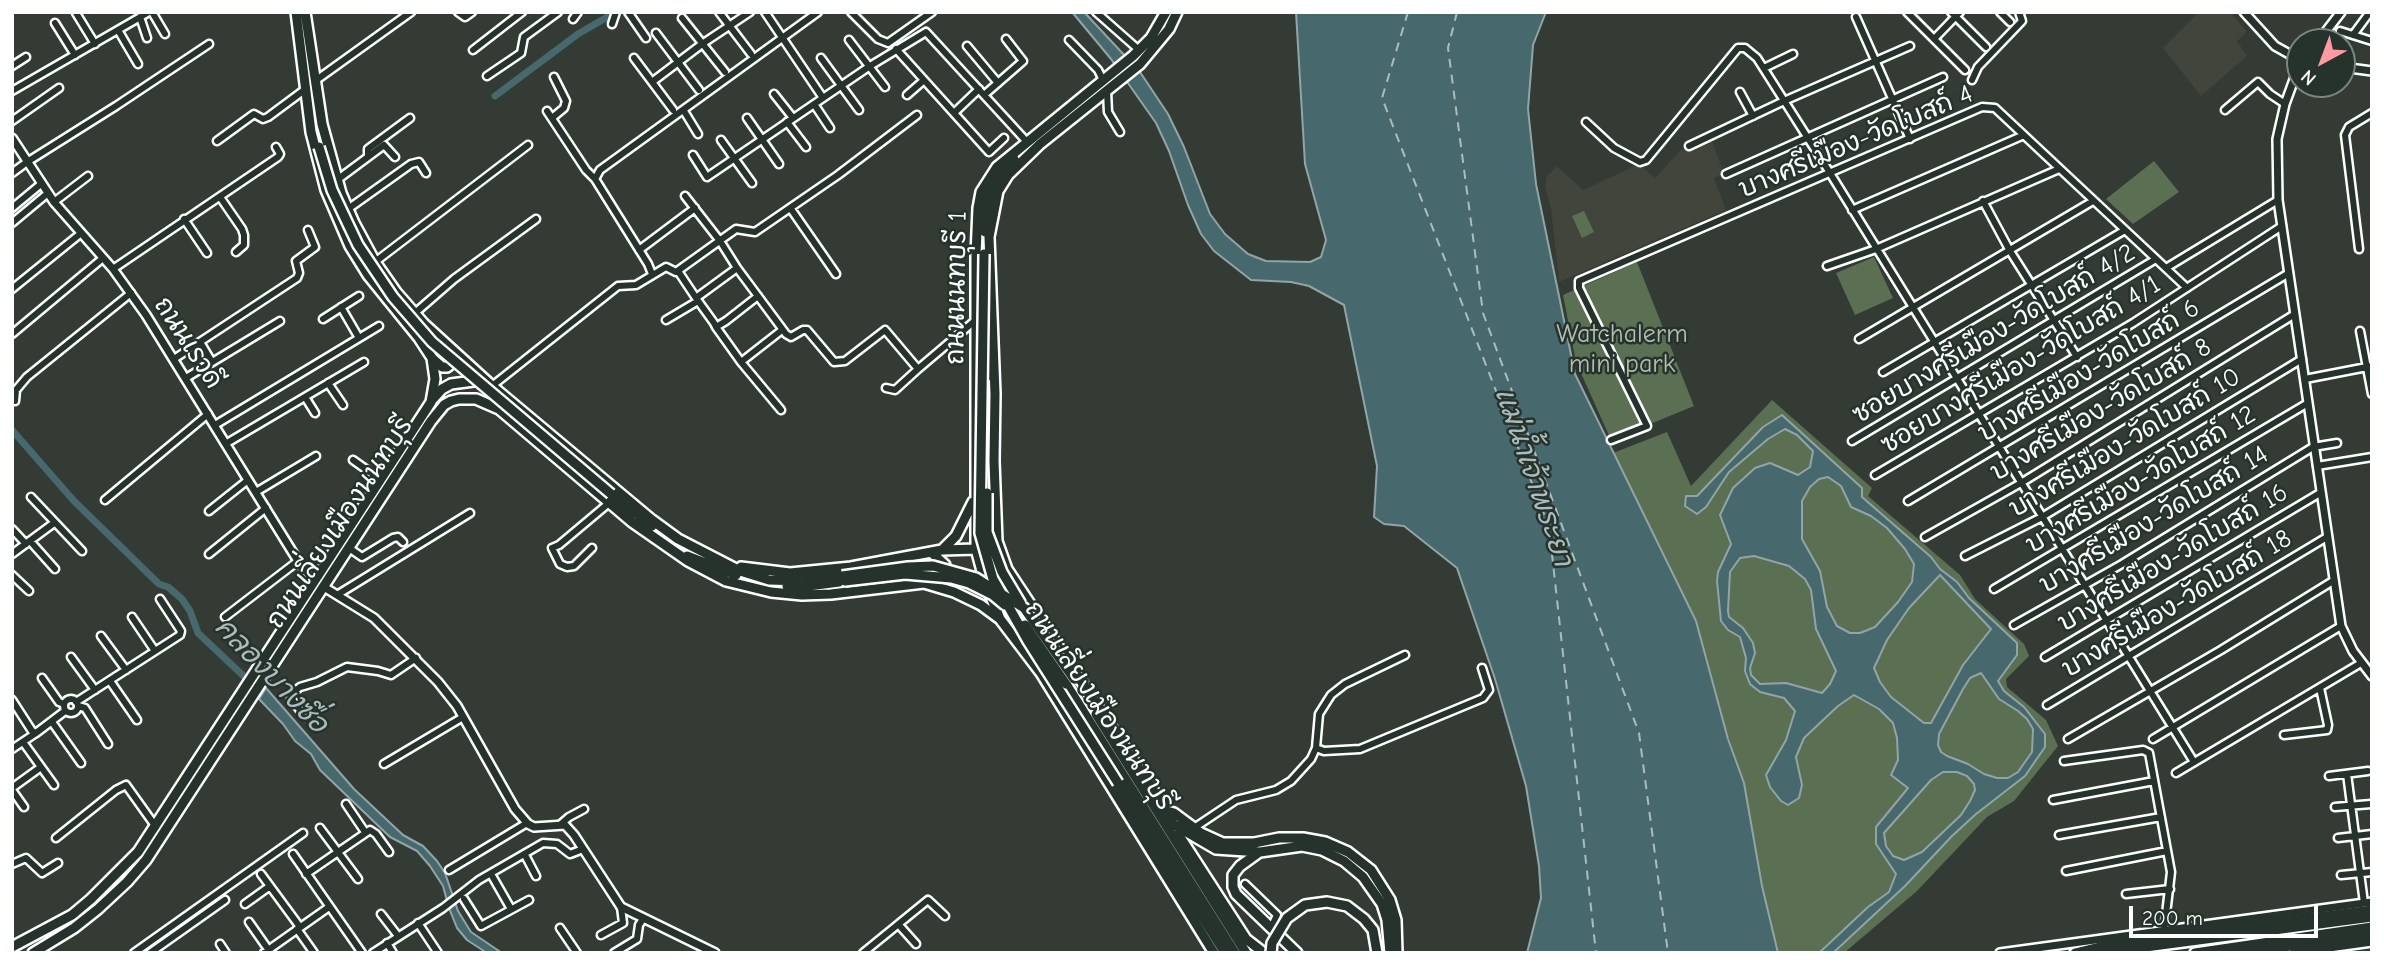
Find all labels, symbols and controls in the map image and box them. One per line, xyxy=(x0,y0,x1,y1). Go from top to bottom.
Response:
north arrow xyxy=(2286,28,2356,98)
text: N xyxy=(2297,65,2320,90)
street label: บางศรีเมือง-วัดโบสถ์ 4 xyxy=(1734,79,1978,205)
street label: ถนนนนทบุรี 1 xyxy=(940,211,974,365)
street label: ซอยบางศรีเมือง-วัดโบสถ์ 4/2 xyxy=(1847,237,2141,431)
street label: ซอยบางศรีเมือง-วัดโบสถ์ 4/1 xyxy=(1876,269,2166,461)
street label: ถนนเรวดี xyxy=(147,291,229,395)
street label: บางศรีเมือง-วัดโบสถ์ 6 xyxy=(1973,293,2205,449)
park label: Watchalerm mini park xyxy=(1556,319,1688,380)
street label: บางศรีเมือง-วัดโบสถ์ 8 xyxy=(1985,332,2217,488)
street label: บางศรีเมือง-วัดโบสถ์ 10 xyxy=(2004,362,2246,524)
water label: แม่น้ำเจ้าพระยา xyxy=(1487,383,1579,571)
street label: บางศรีเมือง-วัดโบสถ์ 12 xyxy=(2021,399,2261,561)
street label: ถนนเลี่ยงเมืองนนทบุรี xyxy=(260,411,420,635)
street label: บางศรีเมือง-วัดโบสถ์ 14 xyxy=(2034,439,2274,601)
street label: บางศรีเมือง-วัดโบสถ์ 16 xyxy=(2052,477,2294,639)
street label: บางศรีเมือง-วัดโบสถ์ 18 xyxy=(2057,523,2297,685)
street label: ถนนเลี่ยงเมืองนนทบุรี xyxy=(1017,595,1181,817)
water label: คลองบางซื่อ xyxy=(208,611,334,741)
scale bar xyxy=(2132,892,2321,936)
text: 200 m xyxy=(2142,906,2203,930)

